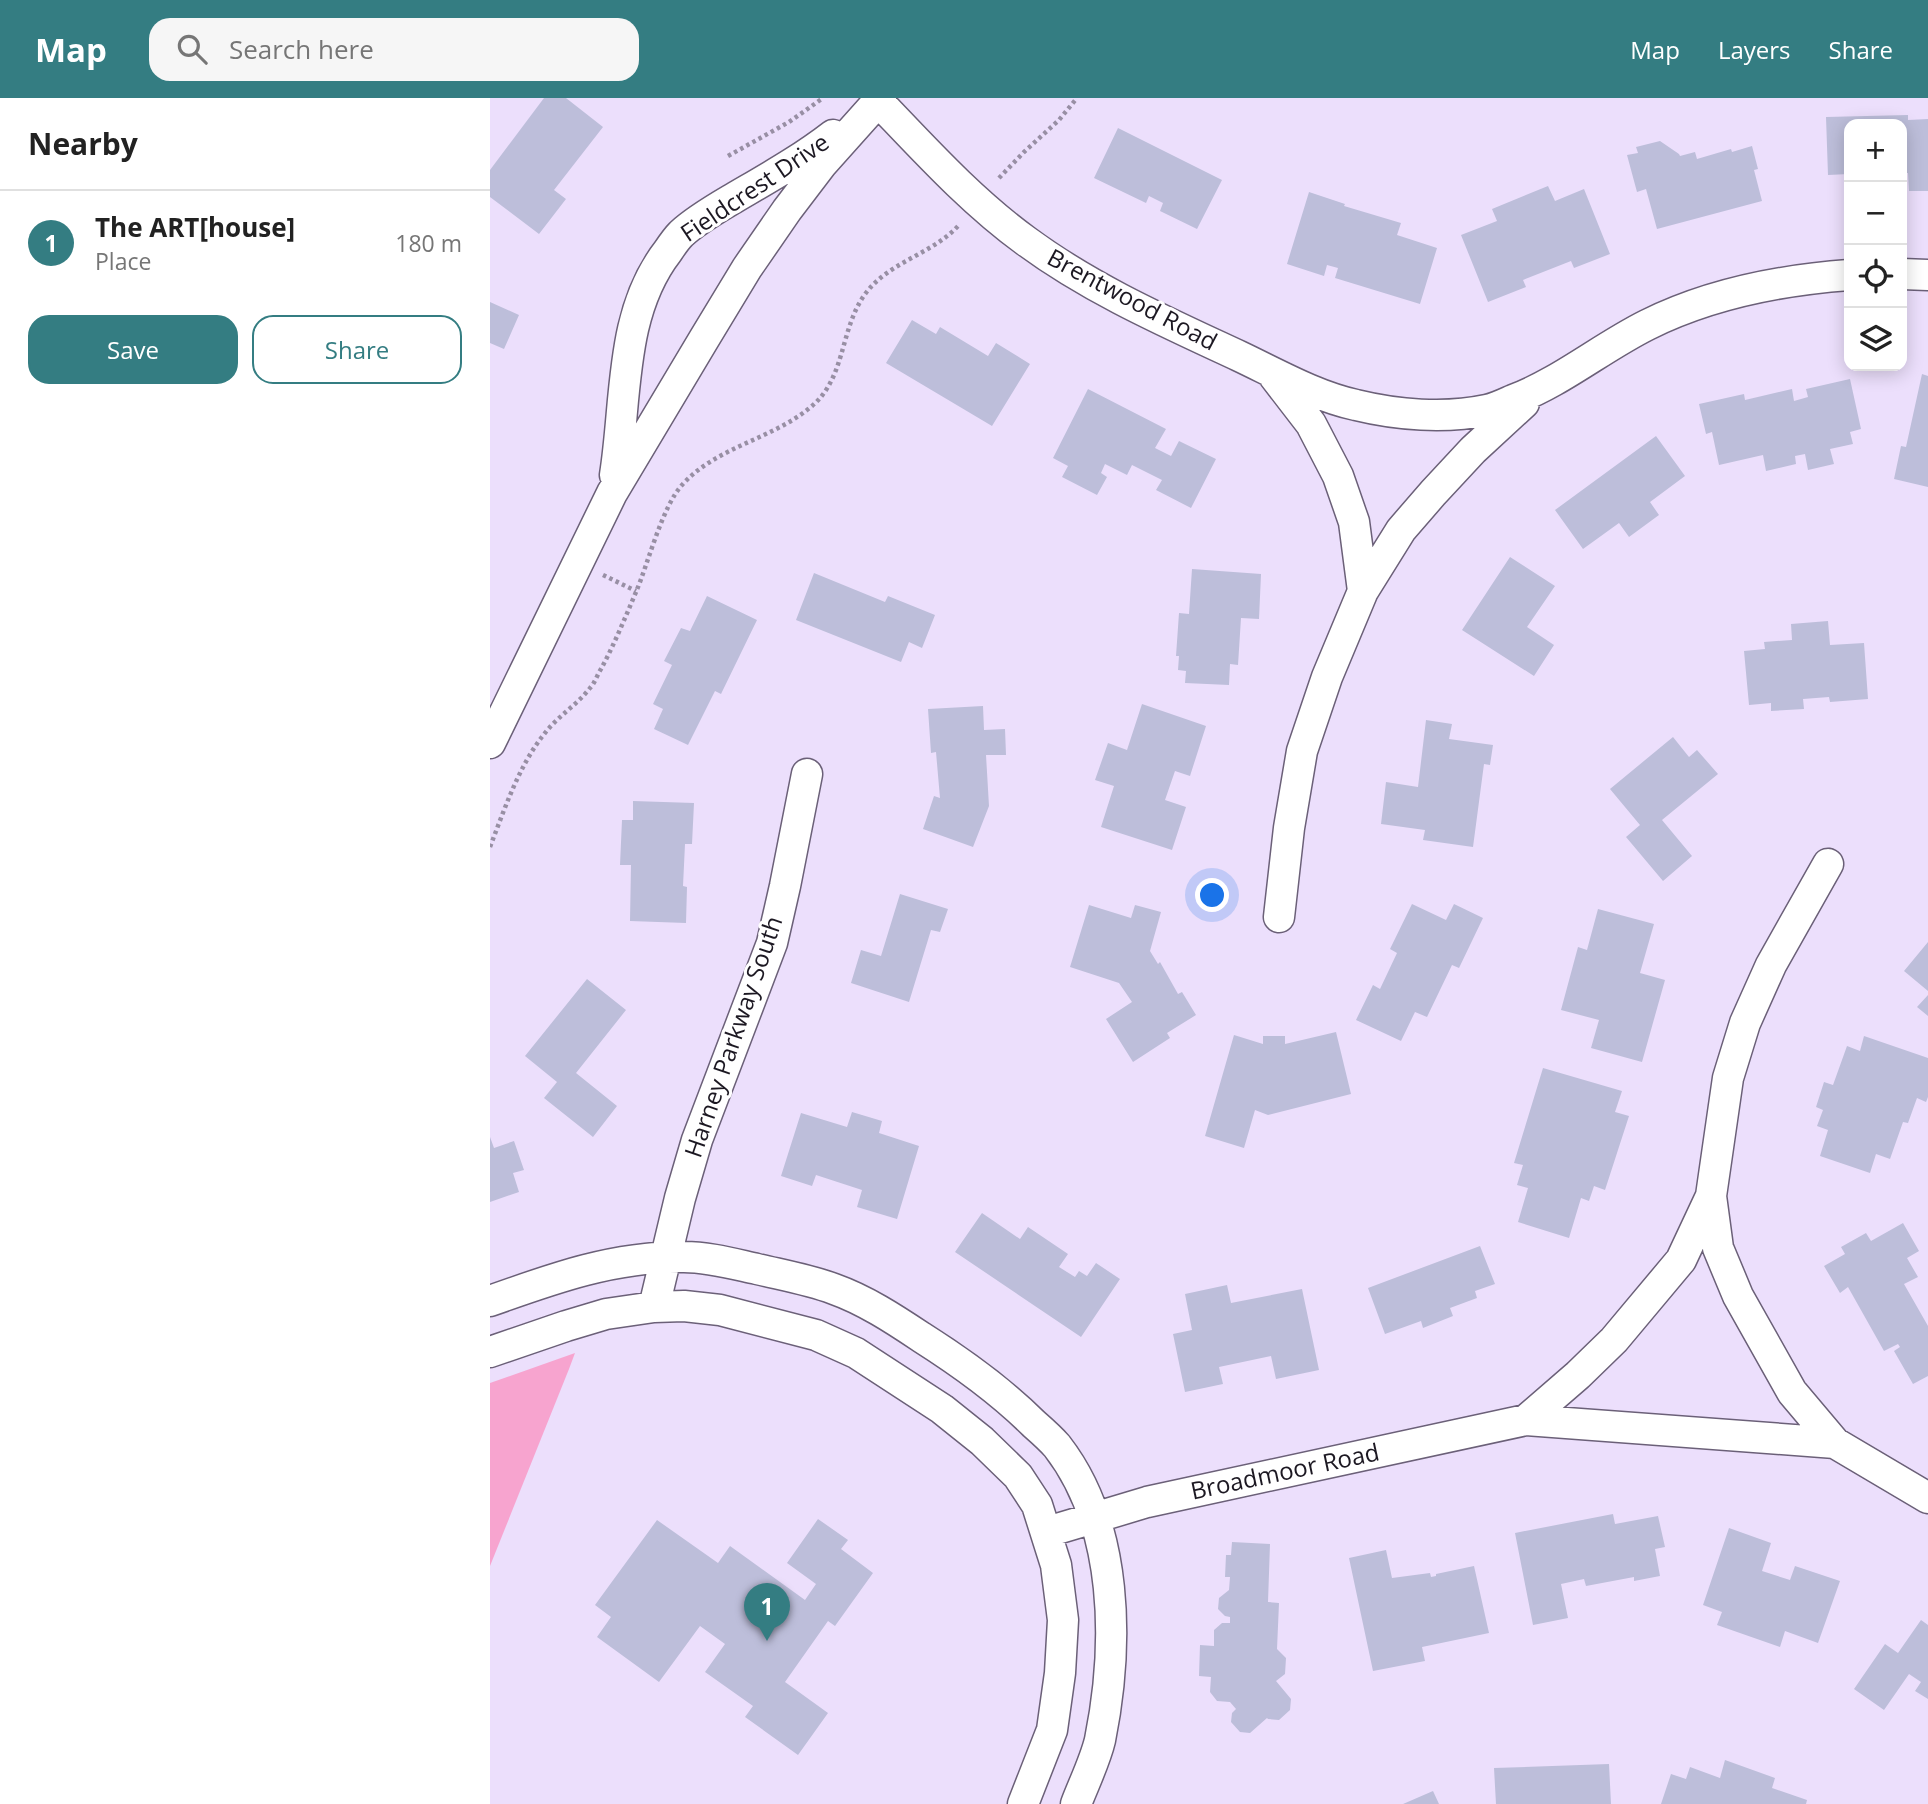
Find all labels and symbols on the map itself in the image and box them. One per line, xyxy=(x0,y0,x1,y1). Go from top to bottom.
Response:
street label: Fieldcrest Drive xyxy=(673,125,835,249)
street label: Brentwood Road xyxy=(1042,240,1223,357)
your location xyxy=(1195,878,1229,912)
street label: Harney Parkway South xyxy=(676,911,789,1162)
street label: Broadmoor Road xyxy=(1187,1434,1382,1507)
pin: 1 xyxy=(744,1583,790,1641)

